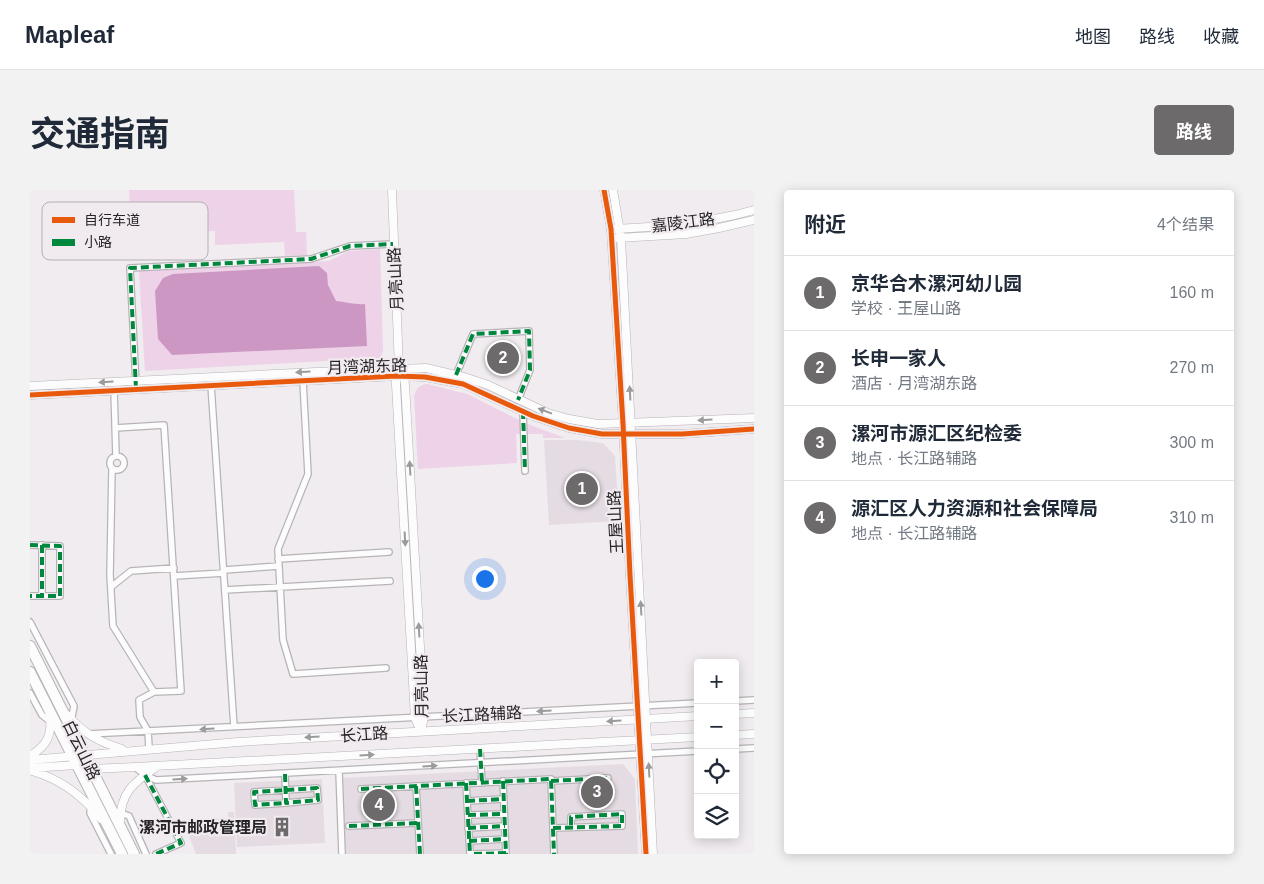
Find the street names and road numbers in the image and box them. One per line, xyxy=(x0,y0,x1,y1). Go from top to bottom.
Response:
street label: 嘉陵江路 xyxy=(650,210,716,235)
street label: 月亮山路 xyxy=(385,247,406,311)
street label: 月湾湖东路 xyxy=(327,357,407,376)
street label: 王屋山路 xyxy=(605,490,626,554)
street label: 月亮山路 xyxy=(412,654,431,718)
street label: 长江路辅路 xyxy=(442,704,522,725)
street label: 白云山路 xyxy=(60,718,103,783)
street label: 长江路 xyxy=(339,724,389,745)

